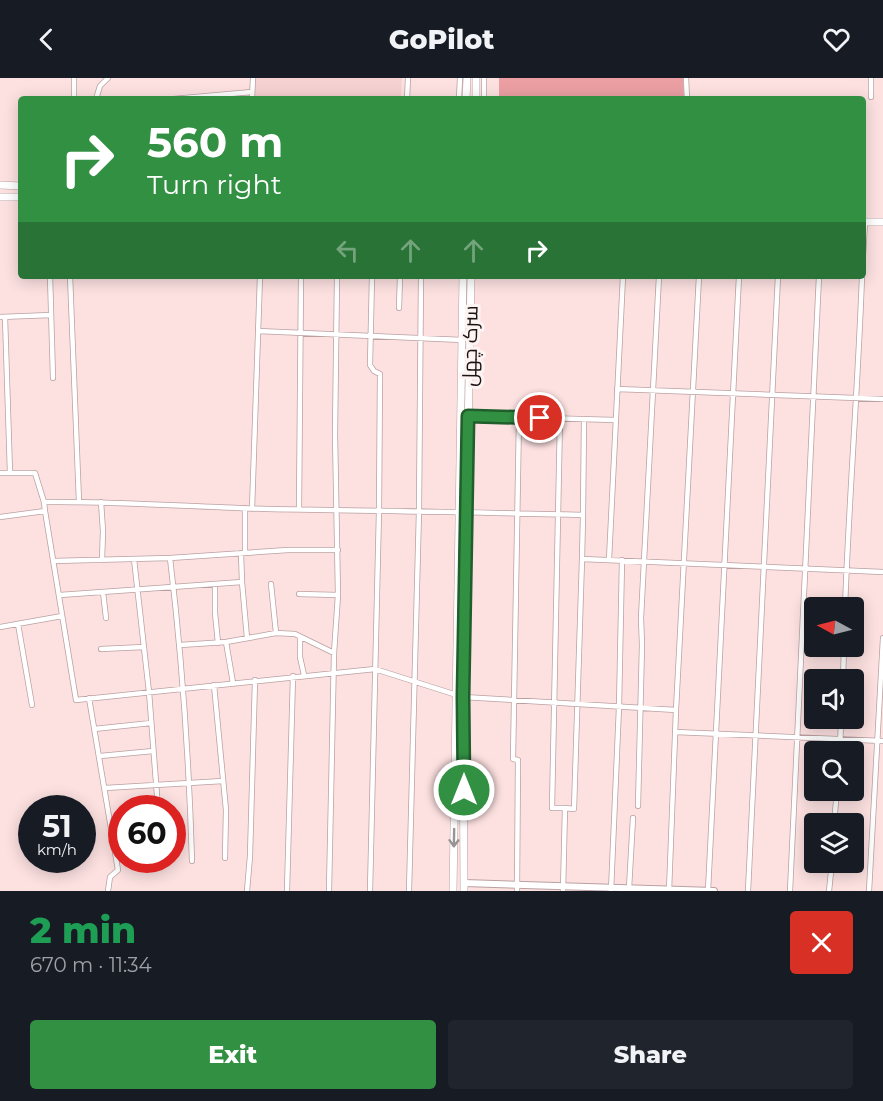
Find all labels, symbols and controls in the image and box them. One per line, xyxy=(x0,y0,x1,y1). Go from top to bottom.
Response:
icon: back xyxy=(30,23,63,56)
text: GoPilot xyxy=(389,23,494,56)
icon: heart xyxy=(820,23,853,56)
text: 560 m xyxy=(147,116,283,168)
icon: right xyxy=(48,120,126,198)
text: Turn right xyxy=(147,168,282,201)
icon: left xyxy=(331,234,364,267)
icon: ahead xyxy=(394,234,427,267)
icon: ahead xyxy=(457,234,490,267)
icon: right xyxy=(520,234,553,267)
street label: سرک چهل xyxy=(457,305,484,387)
pin xyxy=(514,392,565,443)
icon: arrive xyxy=(523,401,556,434)
north arrow xyxy=(804,597,864,657)
map controls xyxy=(804,597,864,873)
button: sound xyxy=(804,669,864,729)
button: search xyxy=(804,741,864,801)
position arrow xyxy=(432,758,496,822)
speed limit sign: 60 xyxy=(108,795,186,873)
text: 51 xyxy=(42,808,72,845)
button: layers xyxy=(804,813,864,873)
one-way arrow xyxy=(448,828,459,848)
text: km/h xyxy=(37,840,77,859)
text: 2 min xyxy=(30,908,136,952)
button: close xyxy=(790,911,853,974)
text: 670 m · 11:34 xyxy=(30,953,152,977)
button: Exit xyxy=(30,1020,436,1089)
button: Share xyxy=(448,1020,853,1089)

